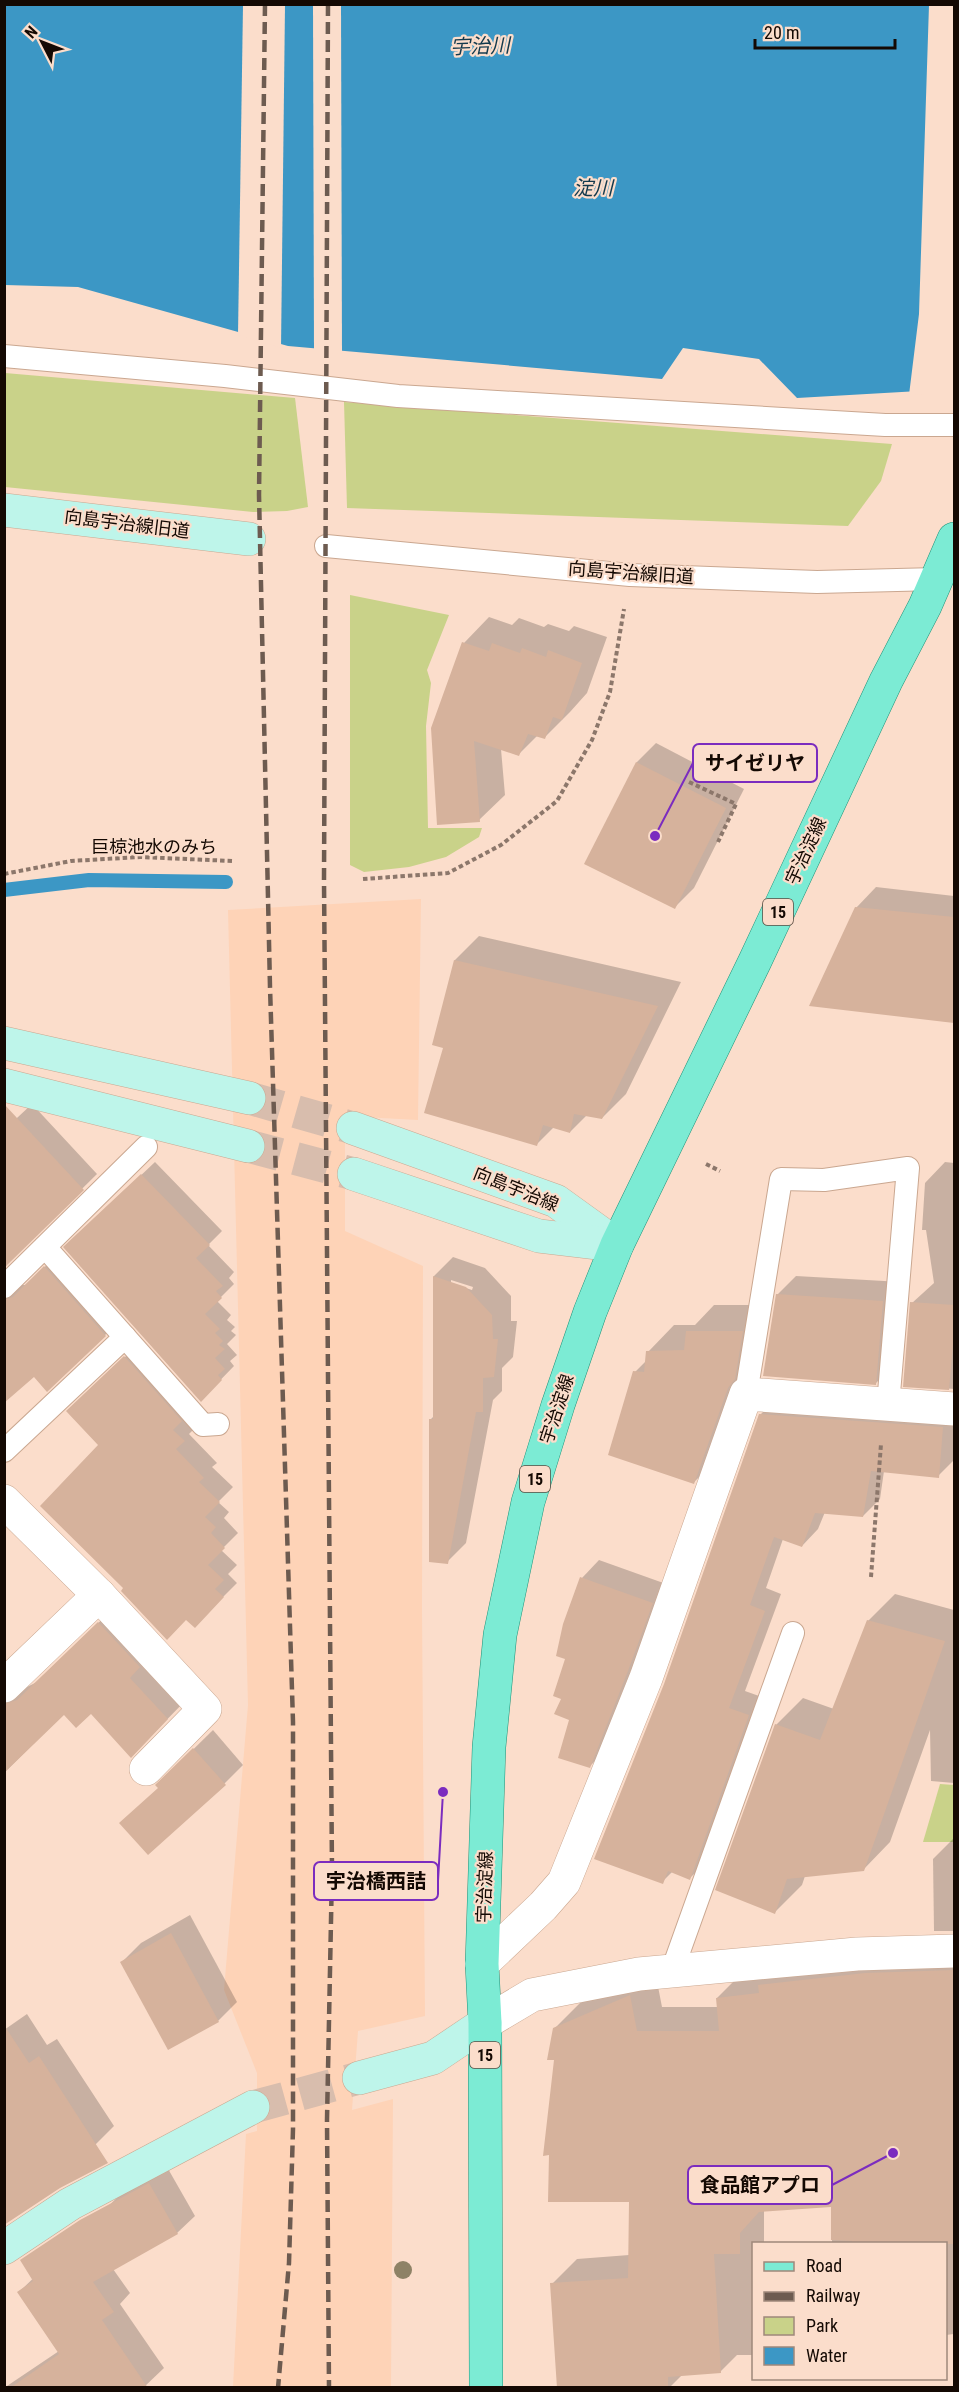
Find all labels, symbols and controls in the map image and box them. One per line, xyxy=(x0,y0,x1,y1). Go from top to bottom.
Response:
north arrow xyxy=(12,12,72,72)
scale bar xyxy=(755,12,894,50)
text: N xyxy=(21,22,42,42)
text: 20 m xyxy=(764,22,799,43)
water label: 宇治川 xyxy=(450,33,512,59)
water label: 淀川 xyxy=(573,176,615,200)
street label: 向島宇治線旧道 xyxy=(63,505,191,542)
street label: 向島宇治線旧道 xyxy=(567,558,695,587)
callout: サイゼリヤ xyxy=(693,744,817,782)
text: サイゼリヤ xyxy=(705,751,805,775)
street label: 宇治淀線 xyxy=(781,814,830,888)
street label: 巨椋池水のみち xyxy=(91,836,217,857)
road number: 15 xyxy=(763,899,793,925)
street label: 向島宇治線 xyxy=(471,1162,562,1215)
street label: 宇治淀線 xyxy=(535,1371,578,1446)
road number: 15 xyxy=(520,1466,550,1492)
street label: 宇治淀線 xyxy=(473,1851,496,1923)
callout: 宇治橋西詰 xyxy=(314,1862,438,1900)
text: 宇治橋西詰 xyxy=(326,1869,426,1893)
road number: 15 xyxy=(470,2042,500,2068)
callout: 食品館アプロ xyxy=(688,2166,832,2204)
text: 食品館アプロ xyxy=(700,2173,820,2197)
legend xyxy=(752,2242,947,2380)
text: Road xyxy=(806,2255,842,2276)
text: Railway xyxy=(806,2285,861,2306)
text: Park xyxy=(806,2315,838,2336)
text: Water xyxy=(806,2345,848,2366)

